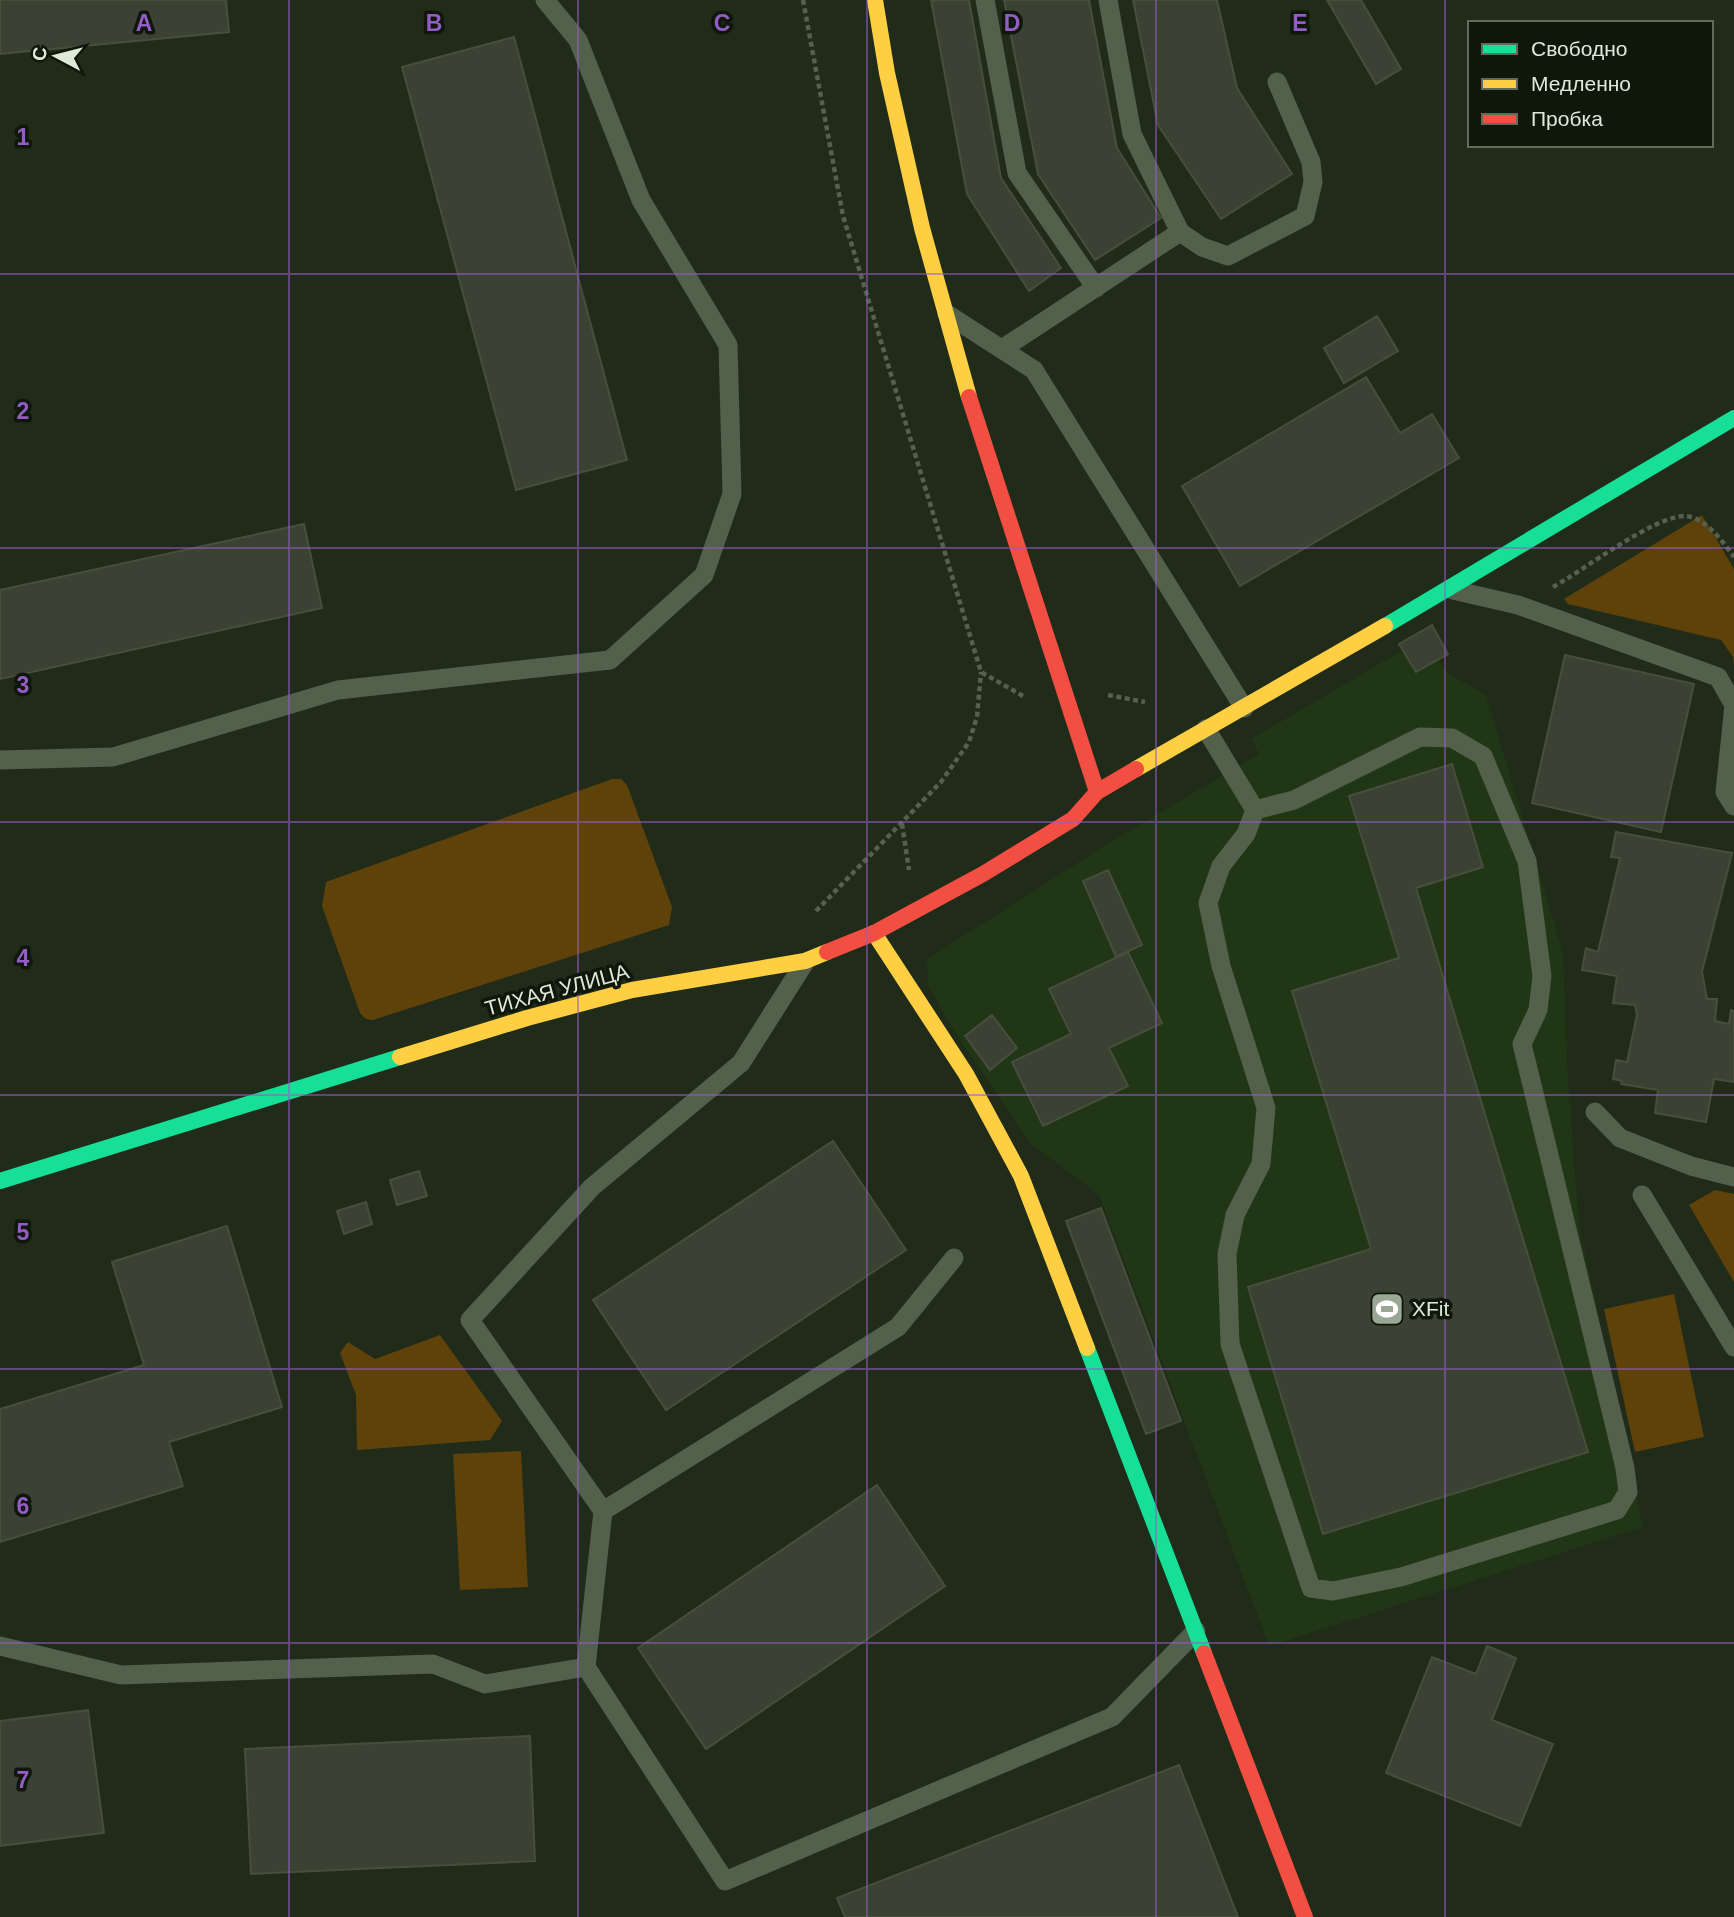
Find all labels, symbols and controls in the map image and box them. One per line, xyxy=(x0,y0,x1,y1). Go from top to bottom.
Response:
text: A xyxy=(136,10,152,36)
text: B xyxy=(426,10,442,36)
text: C xyxy=(714,10,730,36)
text: D xyxy=(1004,10,1020,36)
text: E xyxy=(1292,10,1308,36)
north arrow xyxy=(21,21,91,91)
legend xyxy=(1468,21,1713,147)
text: Свободно xyxy=(1531,37,1628,60)
text: С xyxy=(28,46,51,62)
text: Медленно xyxy=(1531,72,1631,95)
text: Пробка xyxy=(1531,107,1603,130)
text: 1 xyxy=(17,124,30,150)
text: 2 xyxy=(17,398,29,424)
text: 3 xyxy=(17,672,29,698)
text: 4 xyxy=(17,945,30,971)
street label: ТИХАЯ УЛИЦА xyxy=(482,959,631,1020)
text: 5 xyxy=(17,1219,30,1245)
sports icon: XFit xyxy=(1368,1290,1406,1328)
place label: XFit xyxy=(1412,1297,1450,1320)
text: 6 xyxy=(17,1493,29,1519)
text: 7 xyxy=(17,1767,29,1793)

